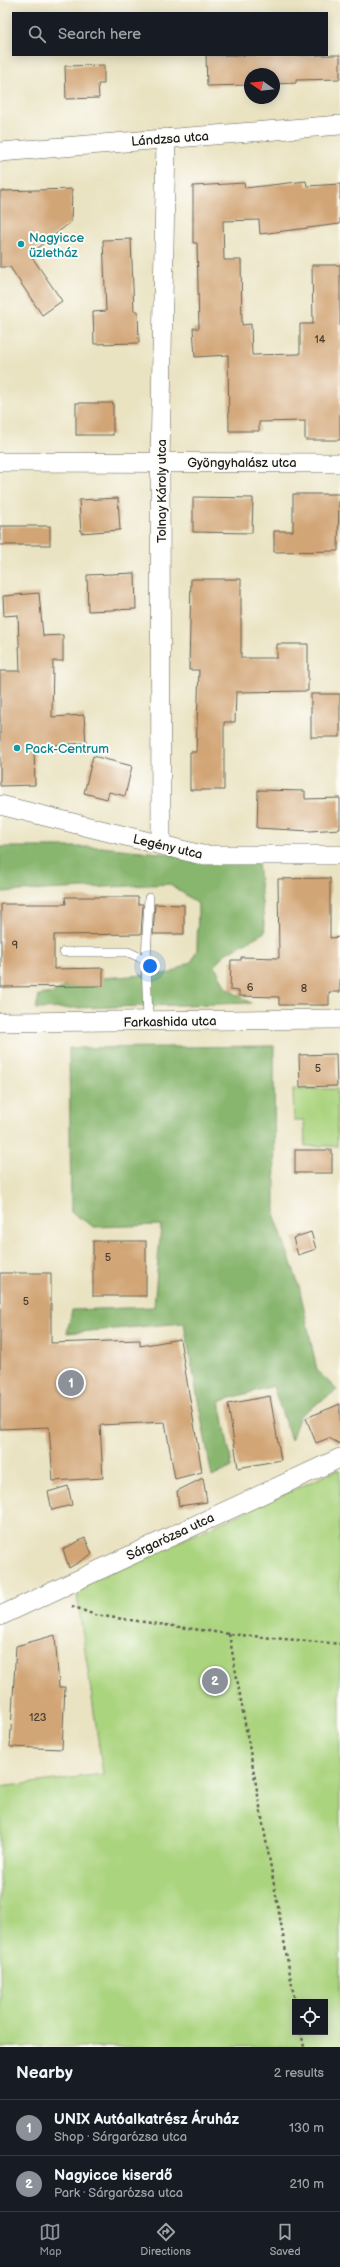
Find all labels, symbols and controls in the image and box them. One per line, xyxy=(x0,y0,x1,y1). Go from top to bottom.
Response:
search box xyxy=(12,12,328,56)
icon: search xyxy=(26,23,48,45)
text: Search here xyxy=(58,25,141,44)
north arrow xyxy=(244,68,280,104)
street label: Lándzsa utca xyxy=(131,128,209,150)
place label: Nagyicce üzletház xyxy=(29,230,84,261)
marker: Nagyicce üzletház xyxy=(16,239,26,249)
house number: 14 xyxy=(315,333,326,346)
street label: Tolnay Károly utca xyxy=(154,439,170,543)
street label: Gyöngyhalász utca xyxy=(187,455,297,471)
place label: Pack-Centrum xyxy=(25,741,109,757)
marker: Pack-Centrum xyxy=(12,743,22,753)
street label: Legény utca xyxy=(131,831,204,863)
house number: 9 xyxy=(12,939,18,952)
your location xyxy=(140,956,160,976)
house number: 6 xyxy=(247,981,254,994)
house number: 8 xyxy=(301,982,307,995)
street label: Farkashida utca xyxy=(123,1013,217,1031)
house number: 5 xyxy=(315,1062,321,1075)
house number: 5 xyxy=(105,1251,111,1264)
house number: 5 xyxy=(23,1295,29,1308)
pin: 1 xyxy=(58,1368,84,1398)
street label: Sárgarózsa utca xyxy=(124,1510,217,1564)
pin: 2 xyxy=(202,1666,228,1696)
house number: 123 xyxy=(29,1711,47,1724)
map controls xyxy=(292,1999,328,2035)
button: locate xyxy=(292,1999,328,2035)
text: Nearby xyxy=(16,2063,73,2083)
text: 2 results xyxy=(274,2065,324,2081)
text: UNIX Autóalkatrész Áruház xyxy=(54,2110,239,2129)
text: 1 xyxy=(26,2120,32,2136)
text: 130 m xyxy=(289,2120,324,2136)
text: Shop · Sárgarózsa utca xyxy=(54,2129,187,2145)
text: Nagyicce kiserdő xyxy=(54,2166,172,2185)
text: 2 xyxy=(25,2176,33,2192)
text: 210 m xyxy=(290,2176,324,2192)
text: Park · Sárgarózsa utca xyxy=(54,2185,183,2201)
tab: Map xyxy=(39,2221,62,2258)
tab: Directions xyxy=(140,2221,191,2258)
tab: Saved xyxy=(270,2221,301,2258)

